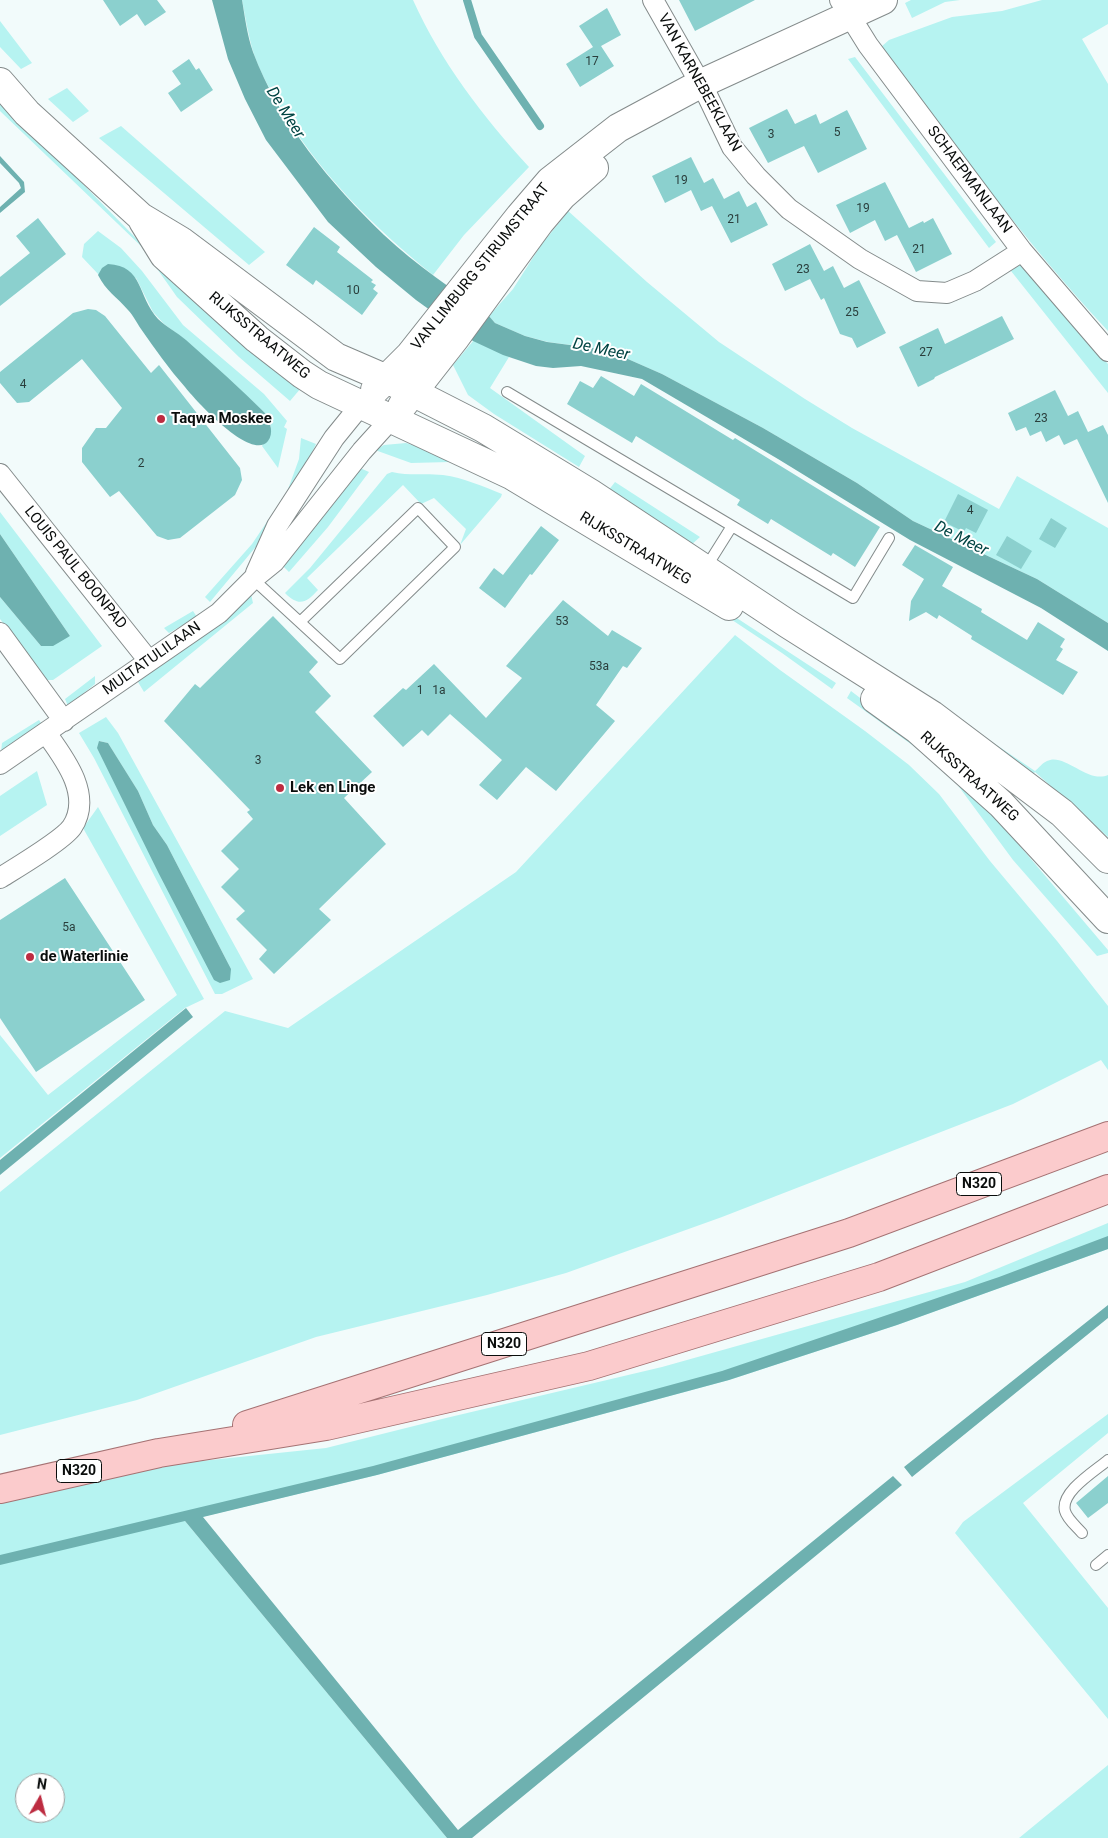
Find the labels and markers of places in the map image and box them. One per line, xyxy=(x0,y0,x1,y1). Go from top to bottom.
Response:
place label: Taqwa Moskee xyxy=(171,410,272,428)
marker: Taqwa Moskee xyxy=(155,413,167,425)
place label: Lek en Linge xyxy=(290,779,375,797)
marker: Lek en Linge xyxy=(274,782,286,794)
place label: de Waterlinie xyxy=(40,948,128,966)
marker: de Waterlinie xyxy=(24,951,36,963)

